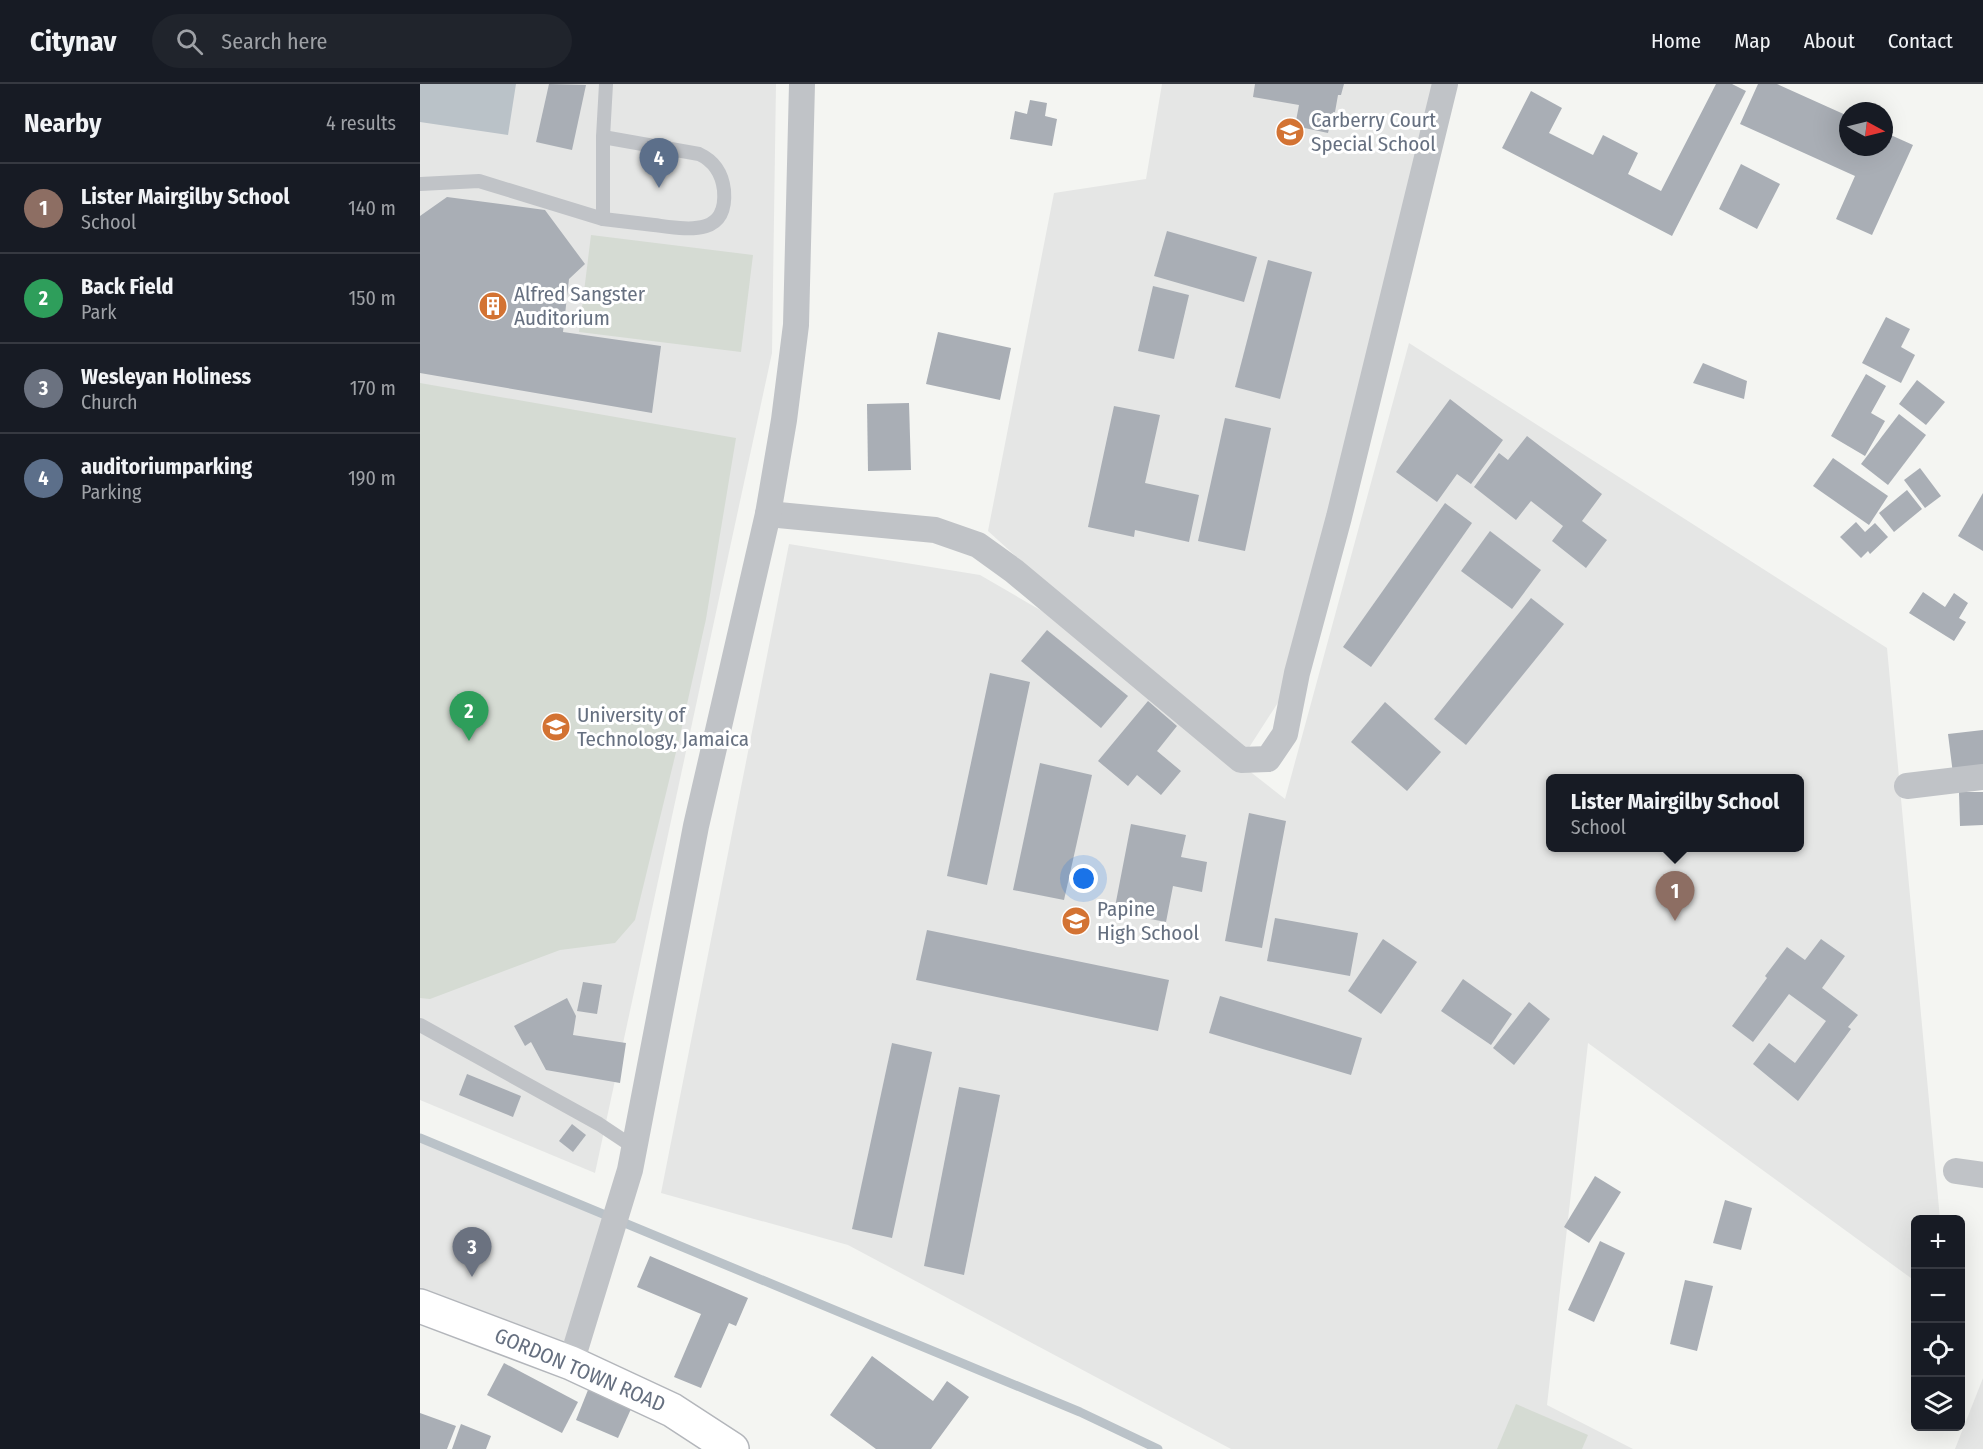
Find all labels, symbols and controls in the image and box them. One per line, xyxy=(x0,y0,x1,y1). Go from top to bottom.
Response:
search box xyxy=(152,14,572,68)
text: Citynav xyxy=(30,25,116,58)
icon: search xyxy=(173,25,206,58)
text: Search here xyxy=(221,28,327,55)
text: Home xyxy=(1651,28,1701,54)
text: Map xyxy=(1734,28,1771,54)
text: About xyxy=(1804,28,1855,54)
text: Contact xyxy=(1888,28,1953,54)
north arrow xyxy=(1839,102,1893,156)
place label: Carberry Court Special School xyxy=(1311,107,1436,157)
text: Nearby xyxy=(24,108,101,139)
text: 4 results xyxy=(326,111,396,135)
school or university icon: Carberry Court Special School xyxy=(1274,116,1306,148)
pin: 4 xyxy=(640,138,678,188)
text: Lister Mairgilby School xyxy=(81,183,290,210)
text: 1 xyxy=(39,196,48,220)
text: 140 m xyxy=(348,196,396,220)
text: School xyxy=(81,210,136,234)
text: Back Field xyxy=(81,273,174,300)
place label: Alfred Sangster Auditorium xyxy=(514,281,646,331)
text: 2 xyxy=(39,286,48,310)
text: 150 m xyxy=(349,286,396,310)
building icon: Alfred Sangster Auditorium xyxy=(477,290,509,322)
text: Park xyxy=(81,300,117,324)
text: Wesleyan Holiness xyxy=(81,363,251,390)
text: 3 xyxy=(39,376,48,400)
text: 170 m xyxy=(350,376,396,400)
text: Church xyxy=(81,390,137,414)
text: auditoriumparking xyxy=(81,453,252,480)
text: 4 xyxy=(38,466,49,490)
text: 190 m xyxy=(348,466,396,490)
text: Parking xyxy=(81,480,142,504)
pin: 2 xyxy=(449,692,488,741)
place label: University of Technology, Jamaica xyxy=(577,702,749,752)
school or university icon: University of Technology, Jamaica xyxy=(540,711,572,743)
popup xyxy=(1546,774,1804,852)
text: Lister Mairgilby School xyxy=(1571,788,1779,815)
text: School xyxy=(1571,815,1626,839)
your location xyxy=(1069,864,1098,893)
pin: 1 xyxy=(1656,872,1694,921)
place label: Papine High School xyxy=(1097,896,1199,946)
school or university icon: Papine High School xyxy=(1060,905,1092,937)
map controls xyxy=(1911,1215,1965,1431)
button: + xyxy=(1911,1215,1965,1269)
pin: 3 xyxy=(452,1228,492,1277)
button: − xyxy=(1911,1269,1965,1323)
street label: GORDON TOWN ROAD xyxy=(491,1322,669,1418)
button: locate xyxy=(1911,1323,1965,1377)
button: layers xyxy=(1911,1377,1965,1431)

